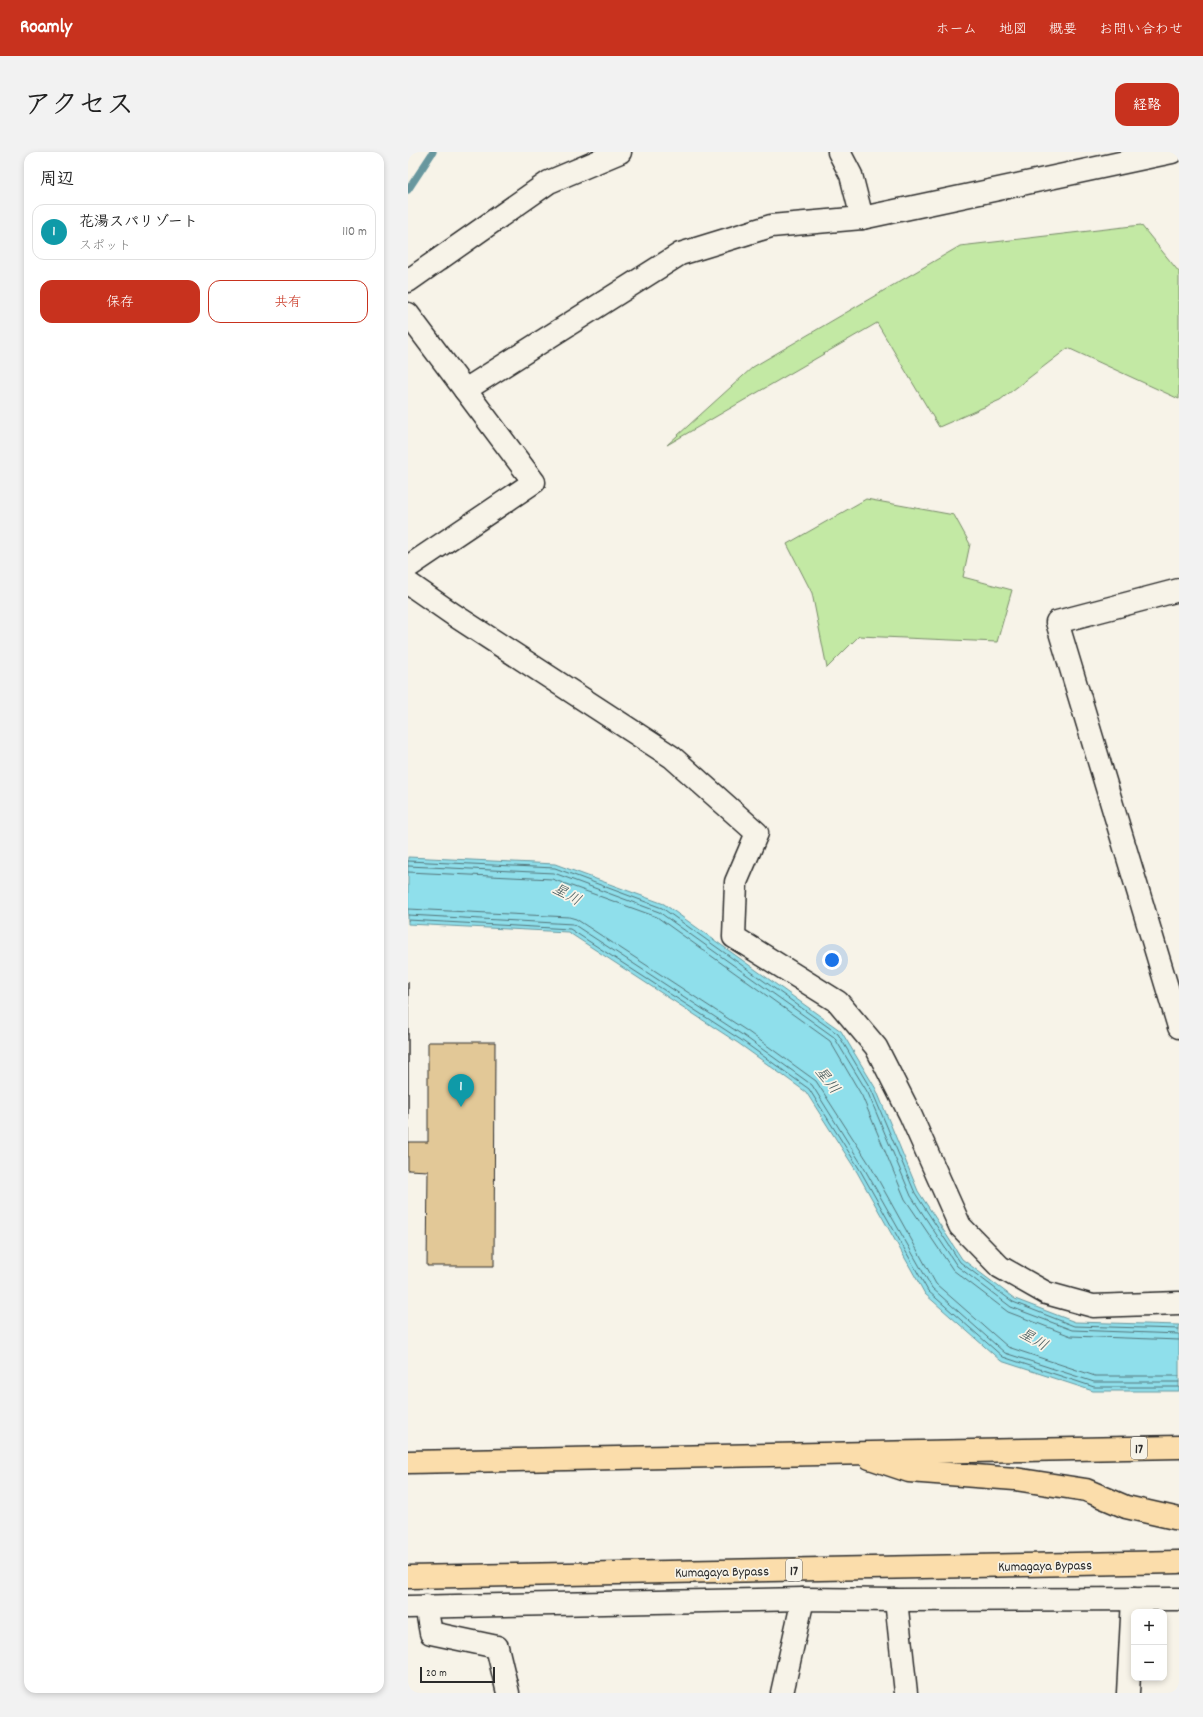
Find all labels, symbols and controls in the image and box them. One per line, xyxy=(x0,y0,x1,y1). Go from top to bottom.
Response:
text: Roamly xyxy=(20,15,72,42)
text: ホーム xyxy=(936,20,977,40)
text: 地図 xyxy=(999,20,1027,40)
text: 概要 xyxy=(1049,20,1077,40)
text: お問い合わせ xyxy=(1099,20,1183,40)
button: 経路 xyxy=(1115,83,1179,126)
text: アクセス xyxy=(24,88,134,128)
text: 周辺 xyxy=(40,169,74,193)
text: 花湯スパリゾート xyxy=(79,212,198,234)
text: 1 xyxy=(53,223,55,242)
text: 110 m xyxy=(342,223,367,242)
text: スポット xyxy=(79,237,131,256)
button: 保存 xyxy=(40,280,200,323)
button: 共有 xyxy=(208,280,368,323)
water label: 星川 xyxy=(548,879,584,913)
your location xyxy=(822,950,842,970)
water label: 星川 xyxy=(809,1063,844,1100)
pin: 1 xyxy=(448,1074,474,1107)
water label: 星川 xyxy=(1015,1324,1051,1358)
road number: 17 xyxy=(1131,1437,1147,1459)
street label: Kumagaya Bypass xyxy=(998,1556,1092,1578)
road number: 17 xyxy=(786,1559,802,1581)
street label: Kumagaya Bypass xyxy=(675,1562,769,1584)
map controls xyxy=(1131,1609,1167,1681)
button: + xyxy=(1131,1609,1167,1645)
button: − xyxy=(1131,1645,1167,1681)
scale bar xyxy=(420,1665,495,1684)
text: 20 m xyxy=(426,1666,447,1682)

